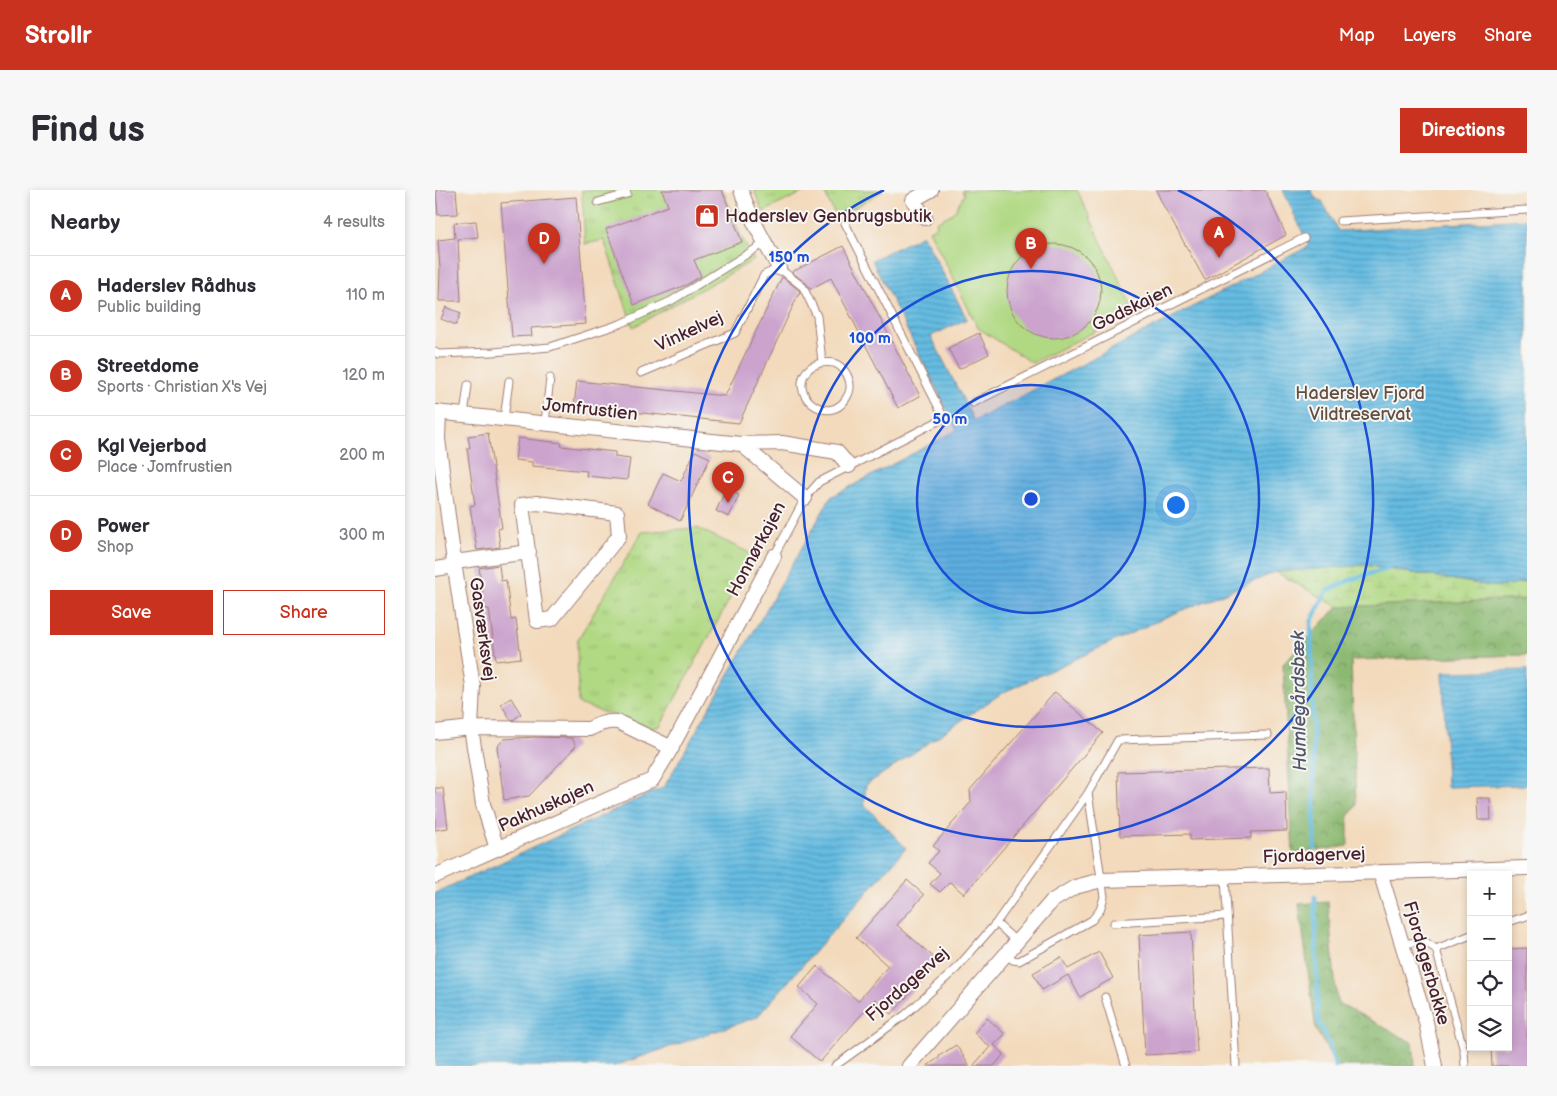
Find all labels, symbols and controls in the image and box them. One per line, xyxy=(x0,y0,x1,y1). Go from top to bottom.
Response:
text: Strollr xyxy=(25,21,92,50)
text: Map xyxy=(1339,25,1375,46)
text: Layers xyxy=(1403,25,1456,46)
text: Share xyxy=(1484,25,1532,46)
button: Directions xyxy=(1400,108,1527,153)
text: Find us xyxy=(30,109,145,152)
shop icon: Haderslev Genbrugsbutik xyxy=(694,203,720,229)
place label: Haderslev Genbrugsbutik xyxy=(725,206,932,227)
text: Nearby xyxy=(50,210,120,235)
text: 4 results xyxy=(323,213,385,232)
pin: A xyxy=(1203,217,1235,258)
pin: D xyxy=(528,223,560,264)
pin: B xyxy=(1015,228,1047,269)
text: 150 m xyxy=(768,248,810,267)
text: Haderslev Rådhus xyxy=(97,275,256,298)
street label: Godskajen xyxy=(1089,279,1176,336)
text: A xyxy=(61,286,71,305)
text: 110 m xyxy=(346,286,385,305)
text: Public building xyxy=(97,298,201,317)
street label: Vinkelvej xyxy=(652,307,726,356)
text: 100 m xyxy=(849,329,891,348)
text: Streetdome xyxy=(97,355,199,378)
text: B xyxy=(60,366,72,385)
text: 120 m xyxy=(342,366,385,385)
text: Sports · Christian X's Vej xyxy=(97,378,267,397)
park label: Haderslev Fjord Vildtreservat xyxy=(1295,383,1425,425)
street label: Jomfrustien xyxy=(541,394,639,425)
text: 50 m xyxy=(933,410,968,429)
text: Kgl Vejerbod xyxy=(97,435,207,458)
text: C xyxy=(60,446,72,465)
text: 200 m xyxy=(339,446,385,465)
text: Place · Jomfrustien xyxy=(97,458,232,477)
pin: C xyxy=(712,462,744,503)
centre of rings xyxy=(1022,490,1040,508)
your location xyxy=(1163,492,1189,518)
street label: Honnørkajen xyxy=(723,498,790,600)
text: Power xyxy=(97,515,150,538)
text: D xyxy=(60,526,72,545)
text: 300 m xyxy=(339,526,385,545)
text: Shop xyxy=(97,538,134,557)
street label: Gasværksvej xyxy=(465,576,500,682)
button: Save xyxy=(50,590,213,635)
button: Share xyxy=(223,590,385,635)
water label: Humlegårdsbæk xyxy=(1287,630,1312,771)
street label: Pakhuskajen xyxy=(495,776,597,837)
street label: Fjordagervej xyxy=(1262,843,1366,868)
map controls xyxy=(1467,871,1512,1051)
button: + xyxy=(1467,871,1512,916)
street label: Fjordagerbakke xyxy=(1399,899,1454,1028)
button: − xyxy=(1467,916,1512,961)
street label: Fjordagervej xyxy=(862,943,953,1026)
button: locate xyxy=(1467,961,1512,1006)
button: layers xyxy=(1467,1006,1512,1051)

